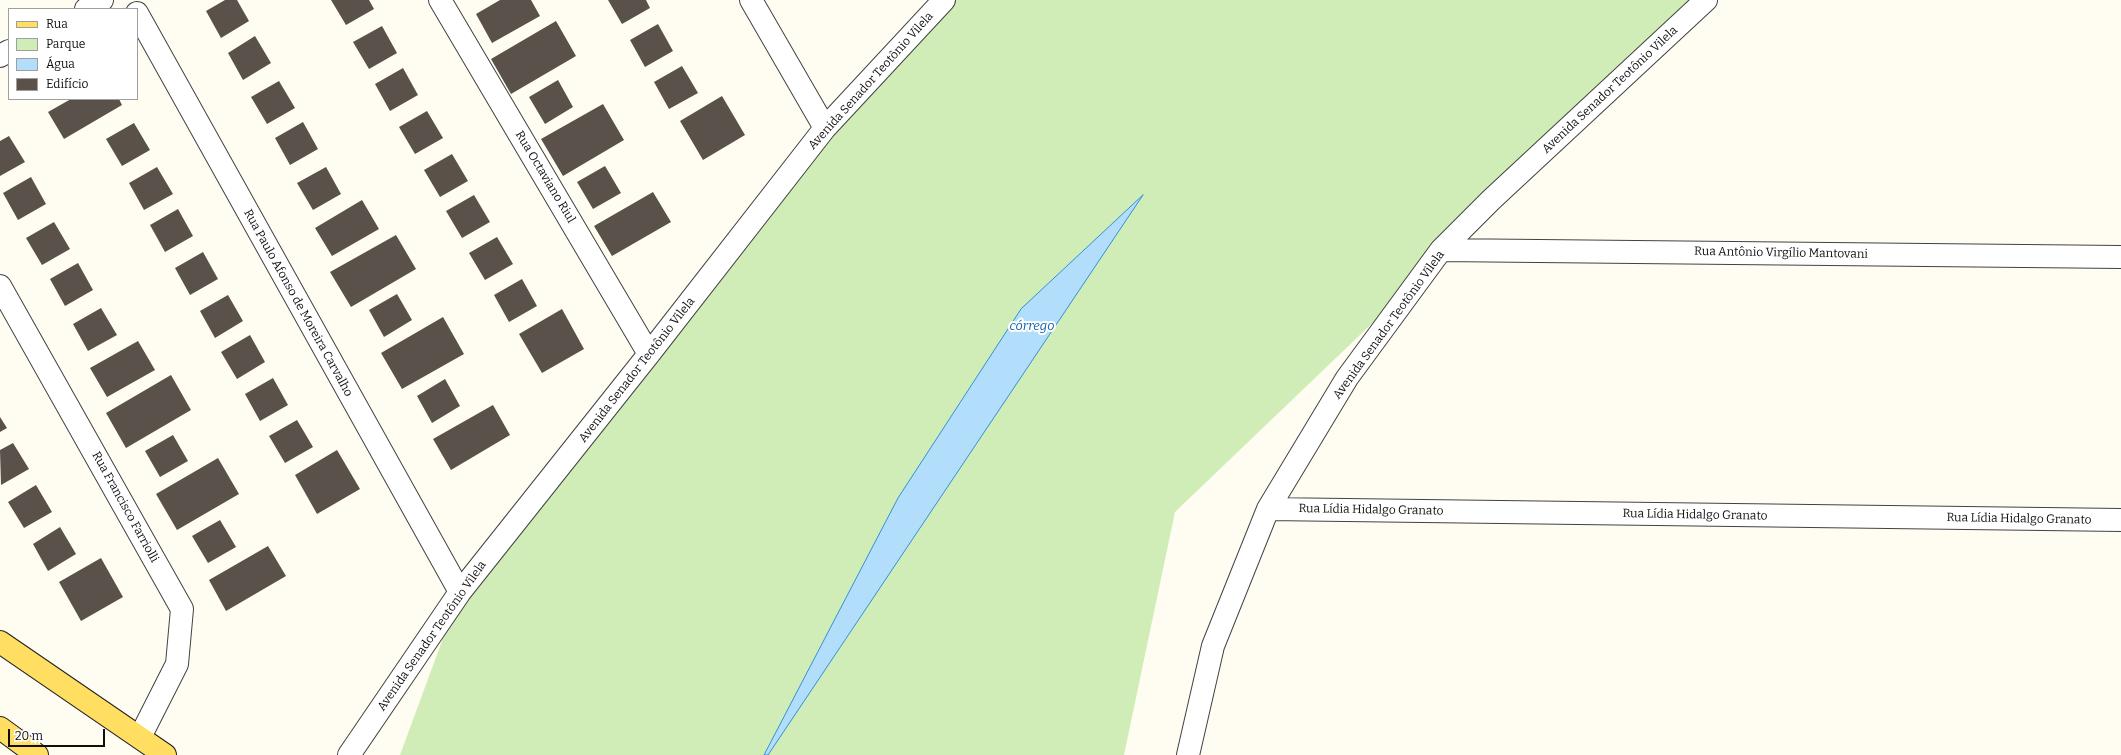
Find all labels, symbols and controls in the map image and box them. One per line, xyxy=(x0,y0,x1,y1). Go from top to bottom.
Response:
legend xyxy=(8,8,138,100)
street label: Avenida Senador Teotônio Vilela xyxy=(805,9,937,153)
text: Rua xyxy=(46,17,68,31)
street label: Avenida Senador Teotônio Vilela xyxy=(1539,23,1681,157)
text: Parque xyxy=(46,37,85,51)
text: Água xyxy=(46,57,75,71)
text: Edifício xyxy=(46,77,88,91)
street label: Rua Octaviano Riul xyxy=(512,128,578,226)
street label: Rua Paulo Afonso de Moreira Carvalho xyxy=(240,207,356,399)
street label: Rua Antônio Virgílio Mantovani xyxy=(1694,244,1868,262)
street label: Avenida Senador Teotônio Vilela xyxy=(1330,248,1448,402)
street label: Avenida Senador Teotônio Vilela xyxy=(576,295,698,445)
water label: córrego xyxy=(1010,318,1054,334)
street label: Rua Francisco Farriolli xyxy=(89,449,161,565)
street label: Rua Lídia Hidalgo Granato xyxy=(1298,502,1444,518)
street label: Rua Lídia Hidalgo Granato xyxy=(1622,507,1768,523)
street label: Rua Lídia Hidalgo Granato xyxy=(1946,511,2092,527)
street label: Avenida Senador Teotônio Vilela xyxy=(375,558,489,714)
scale bar xyxy=(10,721,107,747)
text: 20 m xyxy=(15,729,43,743)

